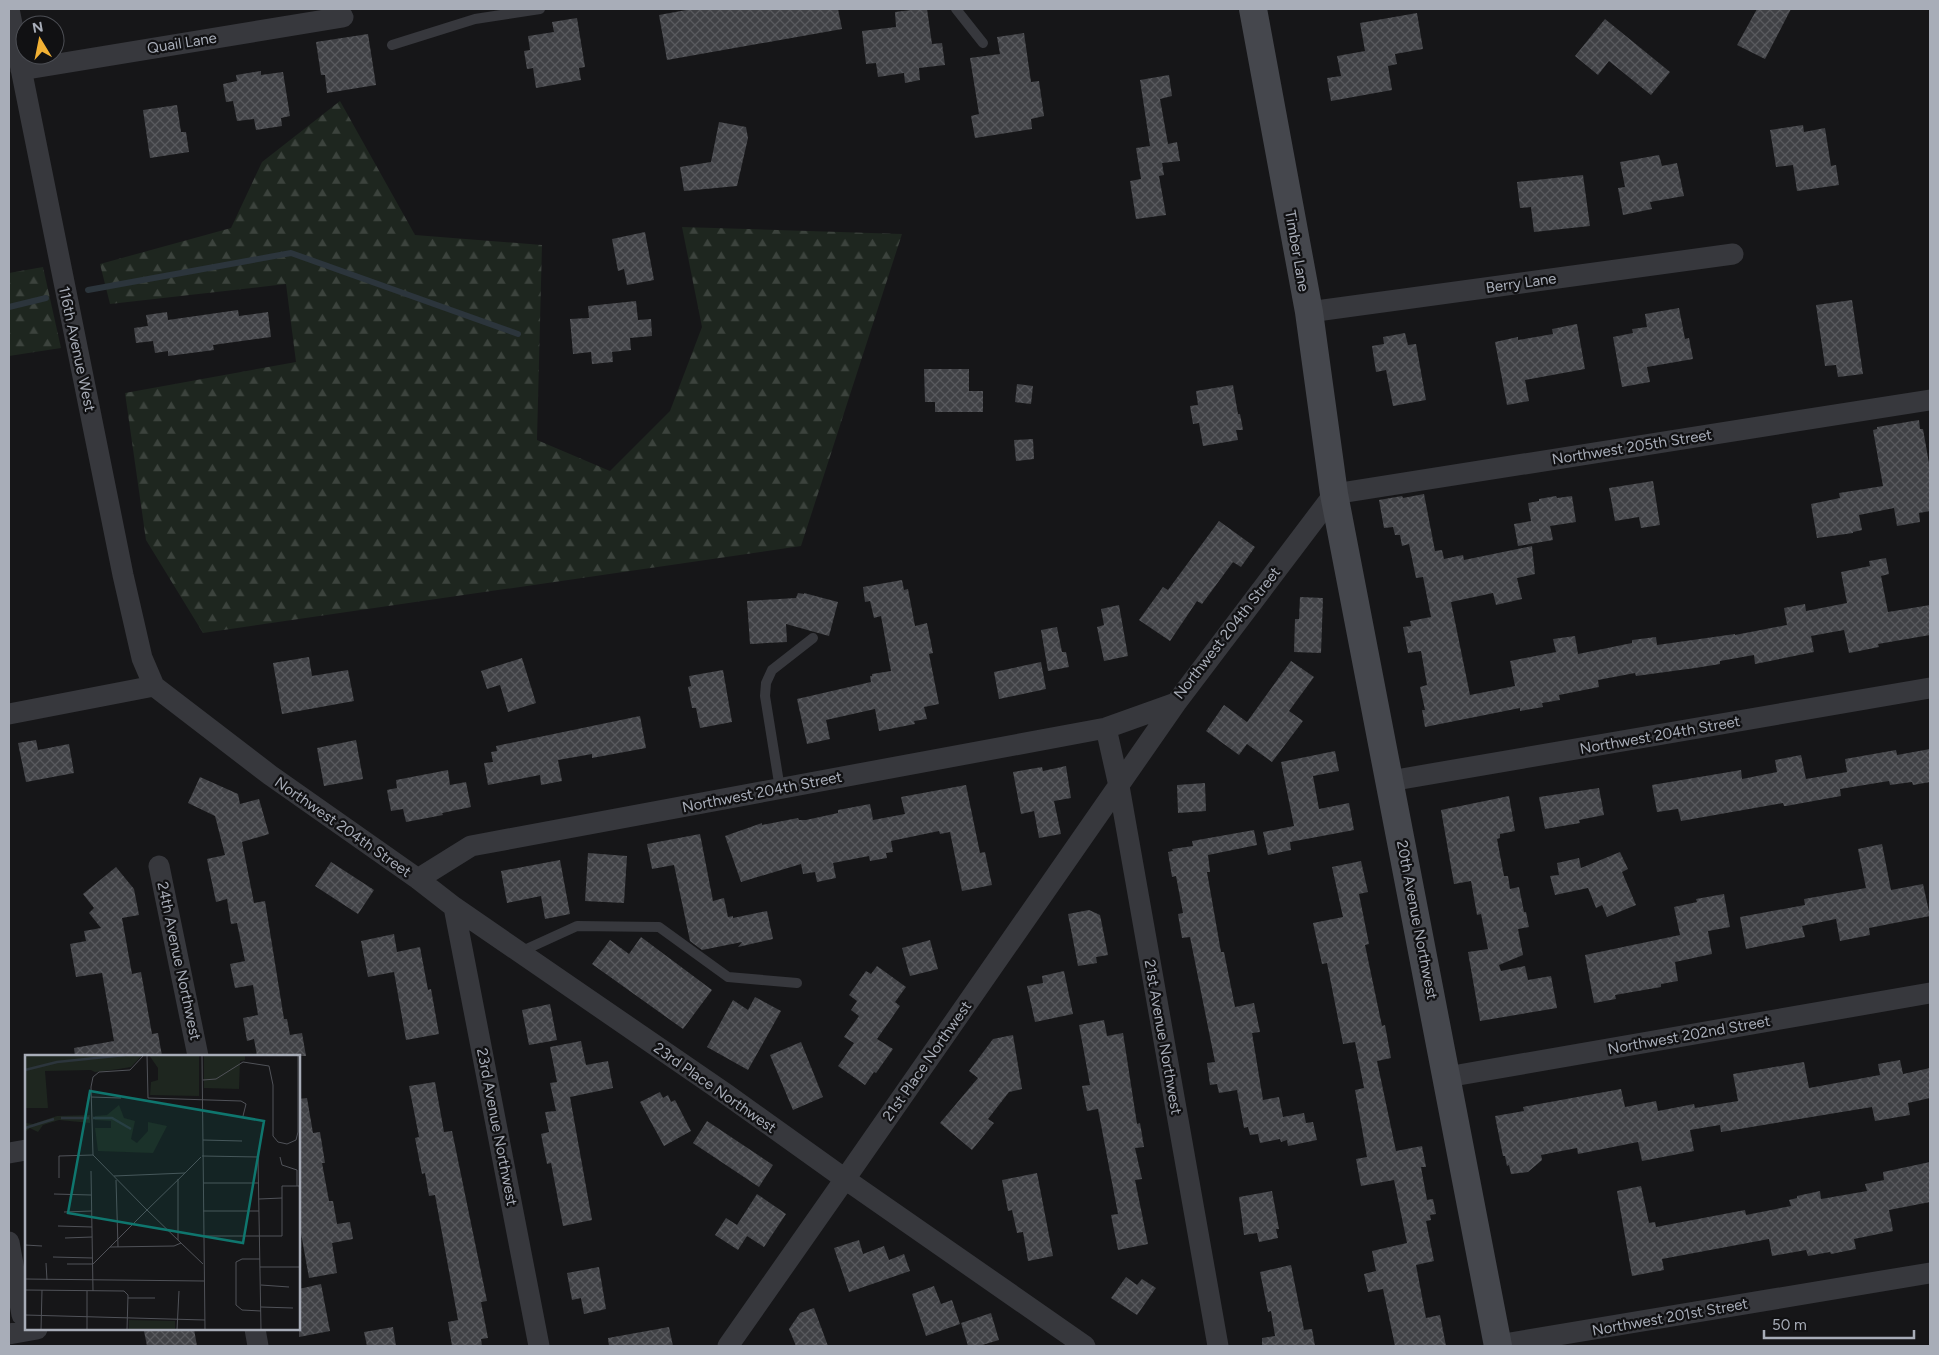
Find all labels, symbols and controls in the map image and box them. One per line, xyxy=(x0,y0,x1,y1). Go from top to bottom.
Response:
north arrow xyxy=(15,15,65,65)
text: N xyxy=(31,18,45,37)
street label: Quail Lane xyxy=(146,29,218,57)
street label: Timber Lane xyxy=(1281,209,1313,293)
street label: Berry Lane xyxy=(1485,269,1557,297)
street label: 116th Avenue West xyxy=(55,285,99,414)
street label: Northwest 205th Street xyxy=(1551,425,1714,469)
street label: Northwest 204th Street xyxy=(1170,563,1284,703)
street label: Northwest 204th Street xyxy=(1578,712,1742,758)
street label: Northwest 204th Street xyxy=(681,768,844,816)
street label: Northwest 204th Street xyxy=(271,773,415,881)
street label: 20th Avenue Northwest xyxy=(1393,839,1441,1002)
street label: 24th Avenue Northwest xyxy=(153,880,205,1042)
street label: 21st Avenue Northwest xyxy=(1140,958,1186,1116)
street label: 21st Place Northwest xyxy=(879,997,975,1124)
street label: Northwest 202nd Street xyxy=(1606,1012,1772,1058)
street label: 23rd Place Northwest xyxy=(650,1039,780,1137)
street label: 23rd Avenue Northwest xyxy=(473,1047,521,1208)
inset map xyxy=(25,1055,300,1330)
street label: Northwest 201st Street xyxy=(1591,1294,1750,1340)
scale bar xyxy=(1764,1308,1914,1340)
text: 50 m xyxy=(1772,1316,1807,1334)

